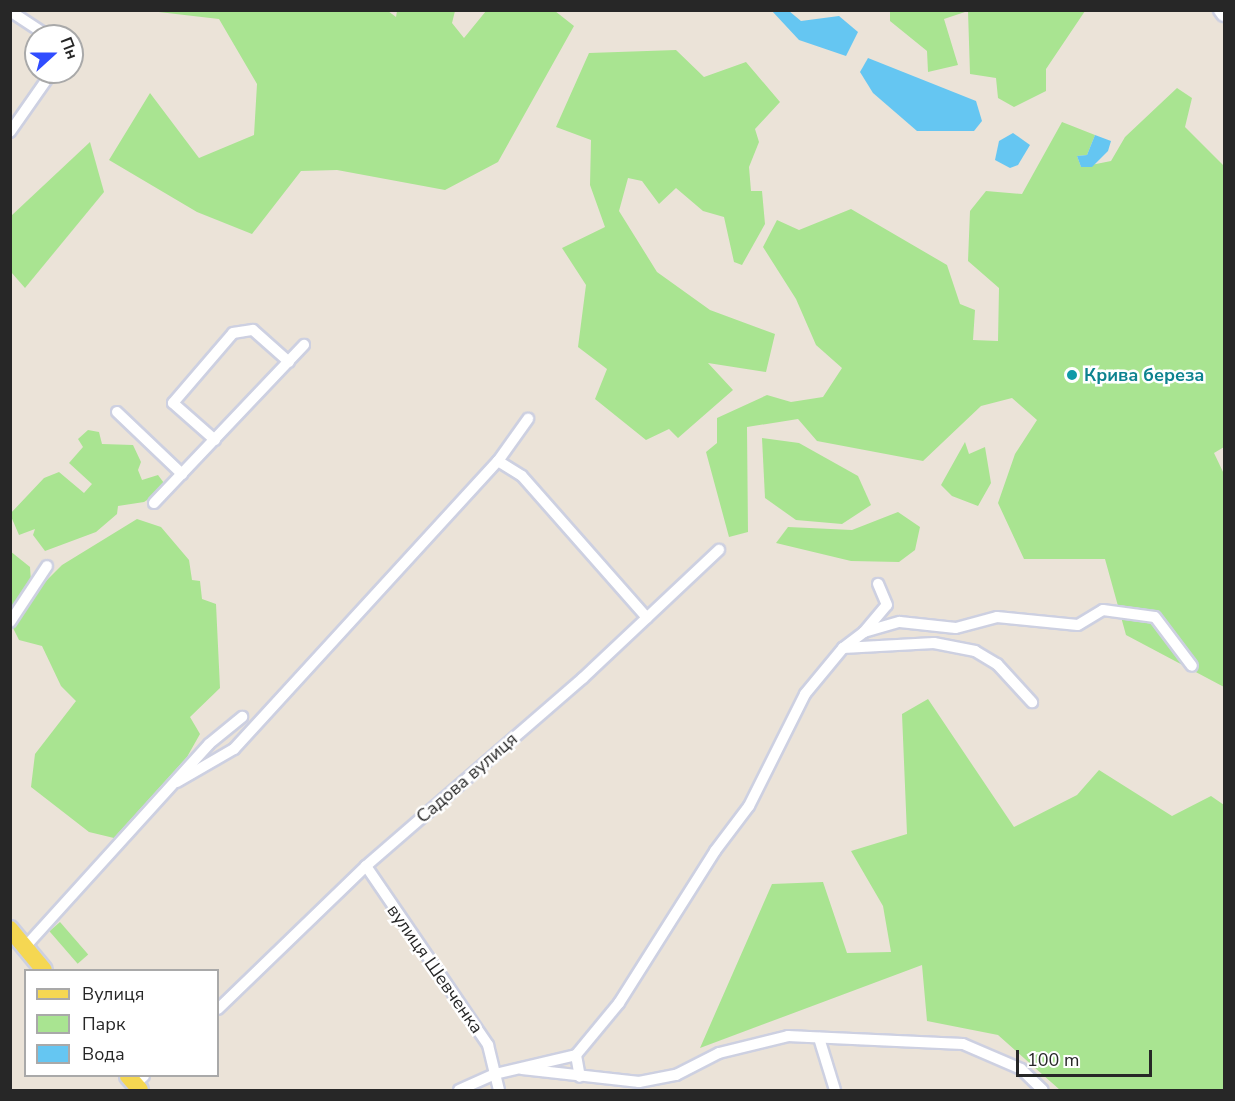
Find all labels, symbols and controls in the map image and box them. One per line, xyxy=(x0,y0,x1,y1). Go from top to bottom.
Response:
north arrow xyxy=(24,24,84,84)
text: Пн xyxy=(55,34,83,62)
place label: Крива береза xyxy=(1084,364,1204,386)
marker: Крива береза xyxy=(1065,368,1079,382)
street label: Садова вулиця xyxy=(412,728,522,828)
street label: вулиця Шевченка xyxy=(382,900,488,1038)
legend xyxy=(24,969,219,1077)
text: Вулиця xyxy=(82,982,144,1006)
text: Парк xyxy=(82,1012,125,1036)
scale bar xyxy=(1019,1038,1156,1076)
text: Вода xyxy=(82,1042,125,1066)
text: 100 m xyxy=(1027,1048,1079,1072)

